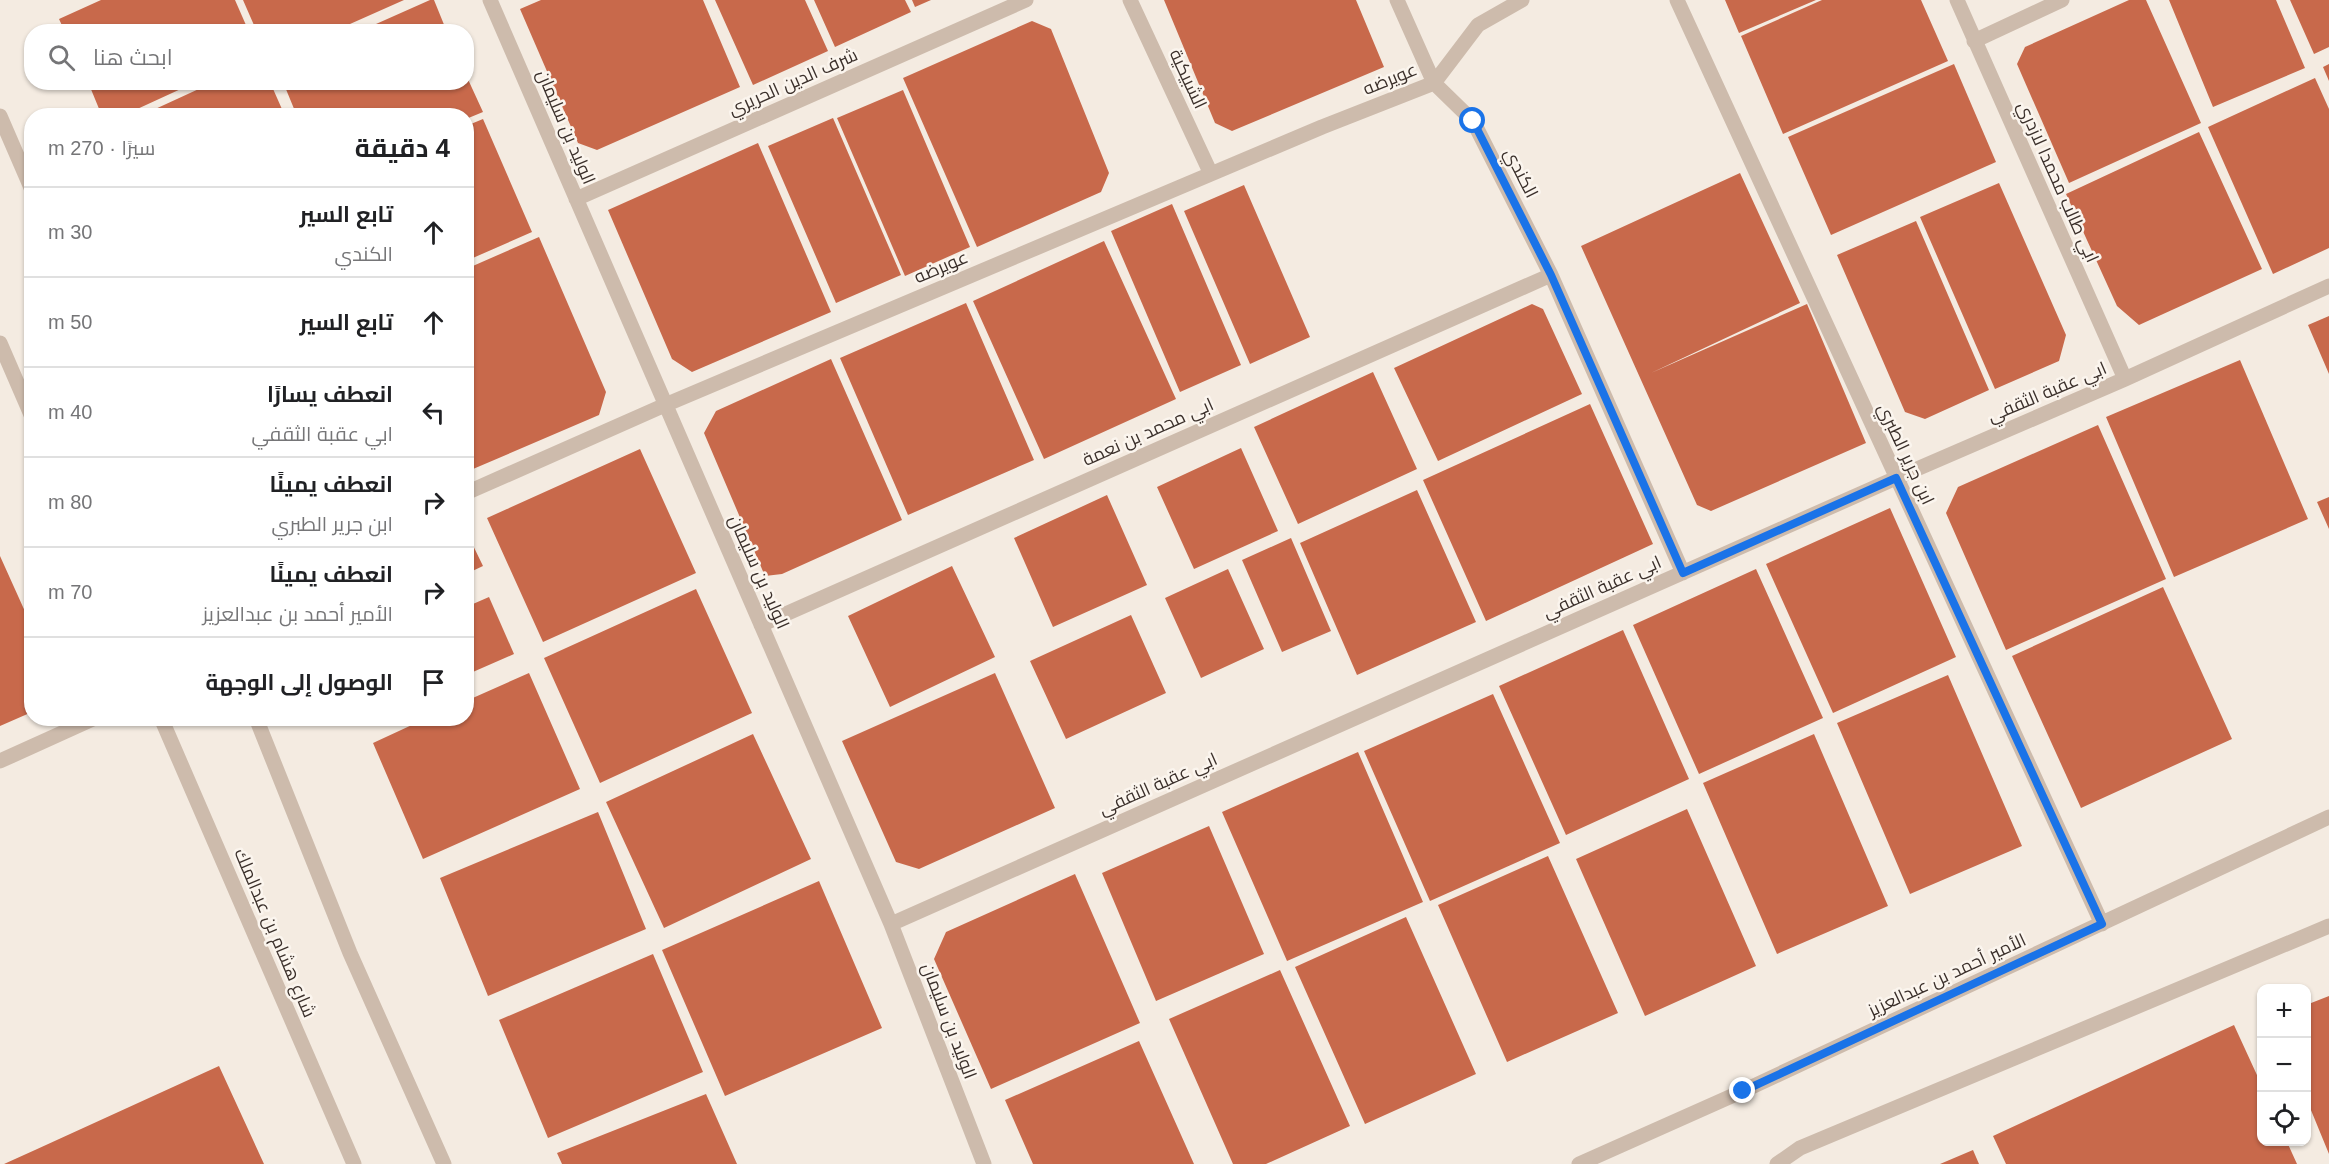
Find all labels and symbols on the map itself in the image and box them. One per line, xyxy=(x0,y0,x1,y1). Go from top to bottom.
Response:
street label: شرف الدين الحريري xyxy=(725,45,862,123)
street label: الشبيكية xyxy=(1166,46,1210,112)
street label: عويرضه xyxy=(1360,59,1420,100)
street label: الوليد بن سليمان xyxy=(532,67,599,188)
street label: ابي طالب محمدا لازدري xyxy=(2010,99,2102,267)
route start xyxy=(1459,107,1485,133)
street label: الكندي xyxy=(1497,145,1542,203)
street label: عويرضه xyxy=(911,247,971,288)
street label: ابي عقبة الثقفي xyxy=(1984,358,2111,430)
street label: ابي محمد بن نعمة xyxy=(1080,394,1218,473)
street label: ابن جرير الطبري xyxy=(1870,400,1938,509)
street label: الوليد بن سليمان xyxy=(724,512,793,632)
street label: ابي عقبة الثقفي xyxy=(1540,552,1666,626)
street label: ابي عقبة الثقفي xyxy=(1096,749,1222,823)
street label: شارع هشام بن عبدالملك xyxy=(229,846,320,1021)
street label: الأمير أحمد بن عبدالعزيز xyxy=(1864,929,2029,1022)
street label: الوليد بن سليمان xyxy=(917,960,980,1082)
route end xyxy=(1729,1077,1755,1103)

